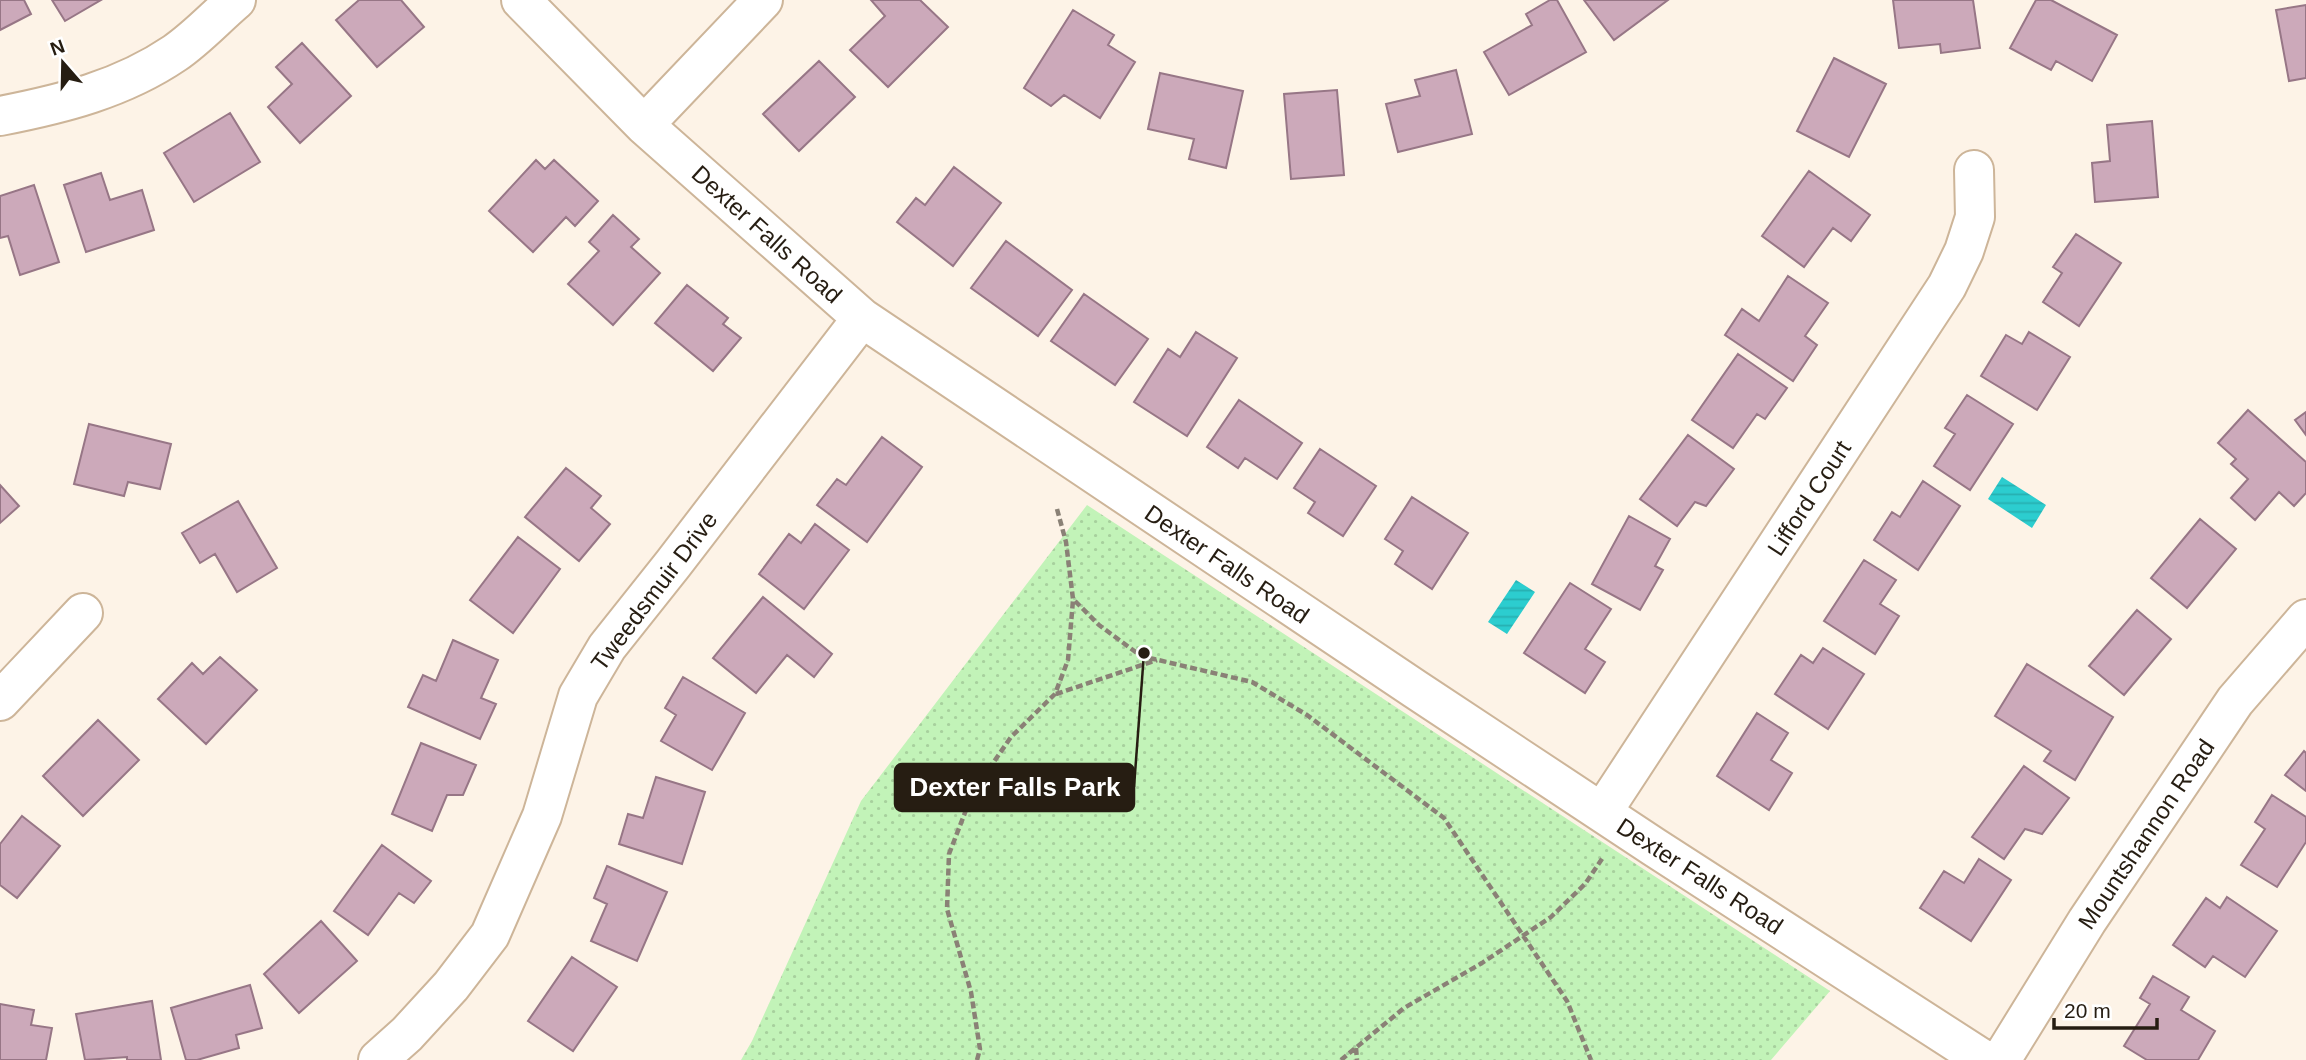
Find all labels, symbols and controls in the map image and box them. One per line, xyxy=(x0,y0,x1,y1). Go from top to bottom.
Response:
north arrow xyxy=(28,28,98,98)
text: N xyxy=(47,35,67,60)
street label: Dexter Falls Road xyxy=(687,160,847,308)
street label: Lifford Court xyxy=(1762,435,1856,561)
street label: Dexter Falls Road xyxy=(1140,499,1314,629)
street label: Tweedsmuir Drive xyxy=(585,506,723,676)
street label: Mountshannon Road xyxy=(2073,734,2219,934)
callout: Dexter Falls Park xyxy=(895,764,1134,811)
text: Dexter Falls Park xyxy=(909,772,1121,802)
street label: Dexter Falls Road xyxy=(1612,812,1788,940)
scale bar xyxy=(2054,986,2157,1030)
text: 20 m xyxy=(2064,999,2111,1022)

